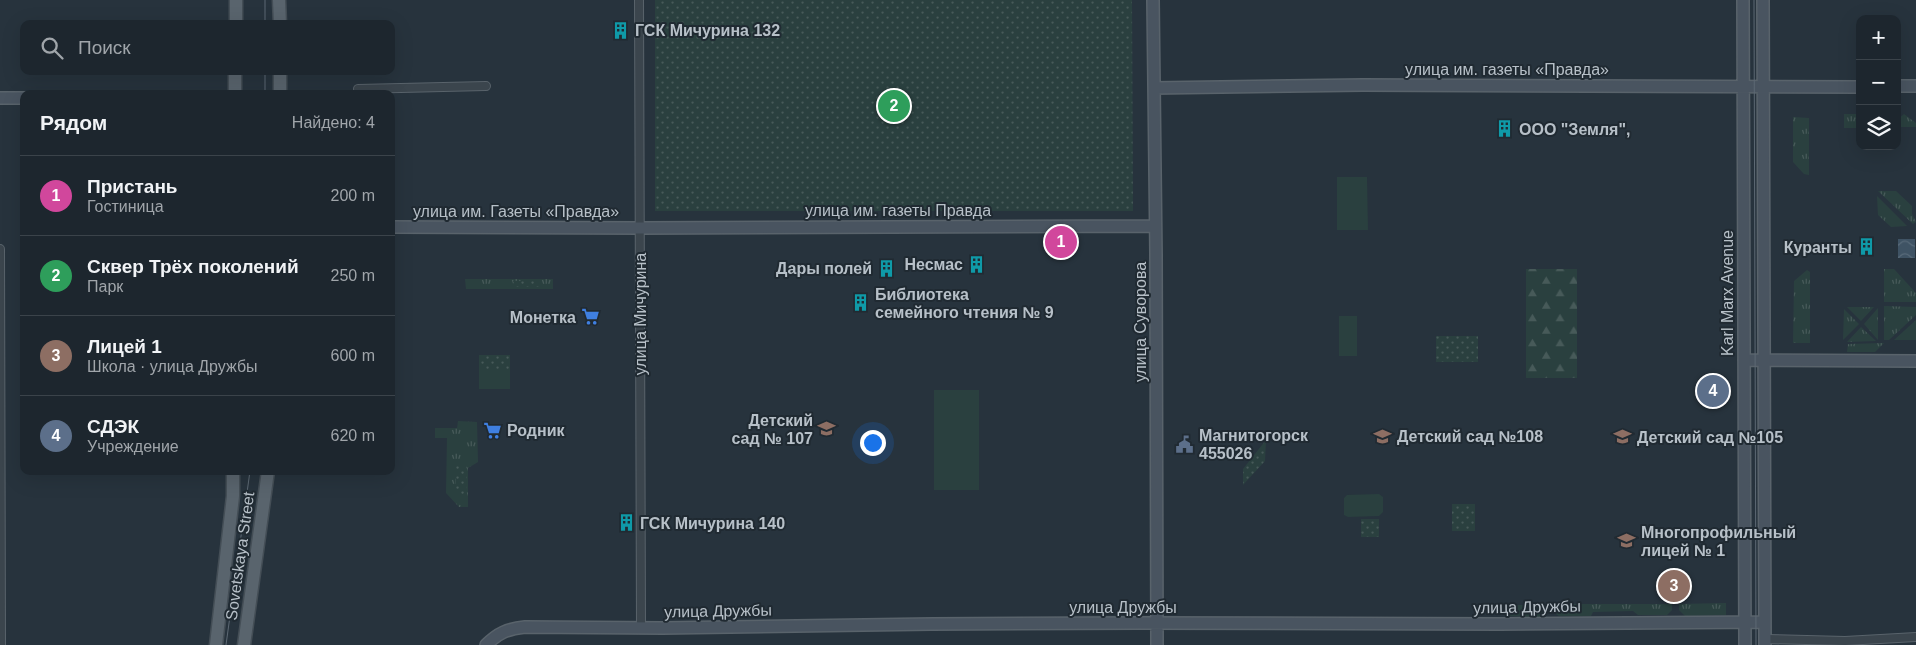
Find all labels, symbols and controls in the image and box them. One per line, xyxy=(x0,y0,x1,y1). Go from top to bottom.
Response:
map controls xyxy=(1856,15,1901,150)
button: + xyxy=(1856,15,1901,60)
search box xyxy=(20,20,395,75)
building icon: ГСК Мичурина 132 xyxy=(611,20,631,40)
place label: ГСК Мичурина 132 xyxy=(635,22,780,39)
icon: search xyxy=(38,34,66,62)
text: Поиск xyxy=(78,37,131,58)
button: − xyxy=(1856,60,1901,105)
street label: улица им. газеты «Правда» xyxy=(1405,61,1609,78)
pin: 2 xyxy=(878,87,910,125)
button: layers xyxy=(1856,105,1901,150)
text: Рядом xyxy=(40,111,107,134)
text: Найдено: 4 xyxy=(292,114,375,131)
building icon: ООО "Земля", xyxy=(1495,119,1515,139)
place label: ООО "Земля", xyxy=(1519,121,1630,138)
text: Пристань xyxy=(87,176,178,197)
text: 1 xyxy=(52,187,60,204)
text: 200 m xyxy=(331,187,375,204)
text: Гостиница xyxy=(87,198,164,215)
street label: улица им. газеты Правда xyxy=(805,202,991,219)
street label: улица им. Газеты «Правда» xyxy=(413,203,619,220)
pin: 1 xyxy=(1045,223,1077,261)
street label: Karl Marx Avenue xyxy=(1719,230,1736,356)
building icon: Куранты xyxy=(1856,237,1876,257)
place label: Куранты xyxy=(1784,239,1852,256)
street label: улица Мичурина xyxy=(632,253,649,375)
building icon: Несмас xyxy=(967,254,987,274)
text: Сквер Трёх поколений xyxy=(87,256,299,277)
place label: Несмас xyxy=(904,256,963,273)
building icon: Дары полей xyxy=(876,258,896,278)
place label: Дары полей xyxy=(776,260,872,277)
street label: улица Суворова xyxy=(1132,262,1149,382)
text: 2 xyxy=(52,267,60,284)
text: 250 m xyxy=(331,267,375,284)
text: Парк xyxy=(87,278,123,295)
place label: Библиотека семейного чтения № 9 xyxy=(875,286,1054,321)
building icon: Библиотека семейного чтения № 9 xyxy=(851,293,871,313)
supermarket icon: Монетка xyxy=(580,307,600,327)
place label: Монетка xyxy=(510,309,576,326)
text: Лицей 1 xyxy=(87,336,162,357)
text: 3 xyxy=(52,347,60,364)
text: 600 m xyxy=(331,347,375,364)
text: Школа · улица Дружбы xyxy=(87,358,258,375)
pin: 4 xyxy=(1697,372,1729,410)
place label: Детский сад № 107 xyxy=(731,412,813,447)
text: СДЭК xyxy=(87,416,139,437)
school or university icon: Детский сад № 107 xyxy=(817,419,837,439)
supermarket icon: Родник xyxy=(483,420,503,440)
place label: Родник xyxy=(507,422,565,439)
school or university icon: Детский сад №108 xyxy=(1373,426,1393,446)
text: 4 xyxy=(52,427,60,444)
text: 620 m xyxy=(331,427,375,444)
place label: Магнитогорск 455026 xyxy=(1199,427,1309,462)
school or university icon: Детский сад №105 xyxy=(1613,427,1633,447)
place label: Детский сад №108 xyxy=(1397,428,1543,445)
place label: Детский сад №105 xyxy=(1637,429,1783,446)
your location xyxy=(860,430,886,456)
public building icon: Магнитогорск 455026 xyxy=(1175,434,1195,454)
text: Учреждение xyxy=(87,438,179,455)
street label: Sovetskaya Street xyxy=(223,490,258,621)
building icon: ГСК Мичурина 140 xyxy=(616,513,636,533)
place label: ГСК Мичурина 140 xyxy=(640,515,785,532)
place label: Многопрофильный лицей № 1 xyxy=(1641,524,1796,559)
school or university icon: Многопрофильный лицей № 1 xyxy=(1617,531,1637,551)
pin: 3 xyxy=(1658,567,1690,605)
street label: улица Дружбы xyxy=(1473,598,1581,616)
street label: улица Дружбы xyxy=(1069,599,1177,616)
street label: улица Дружбы xyxy=(664,602,772,620)

